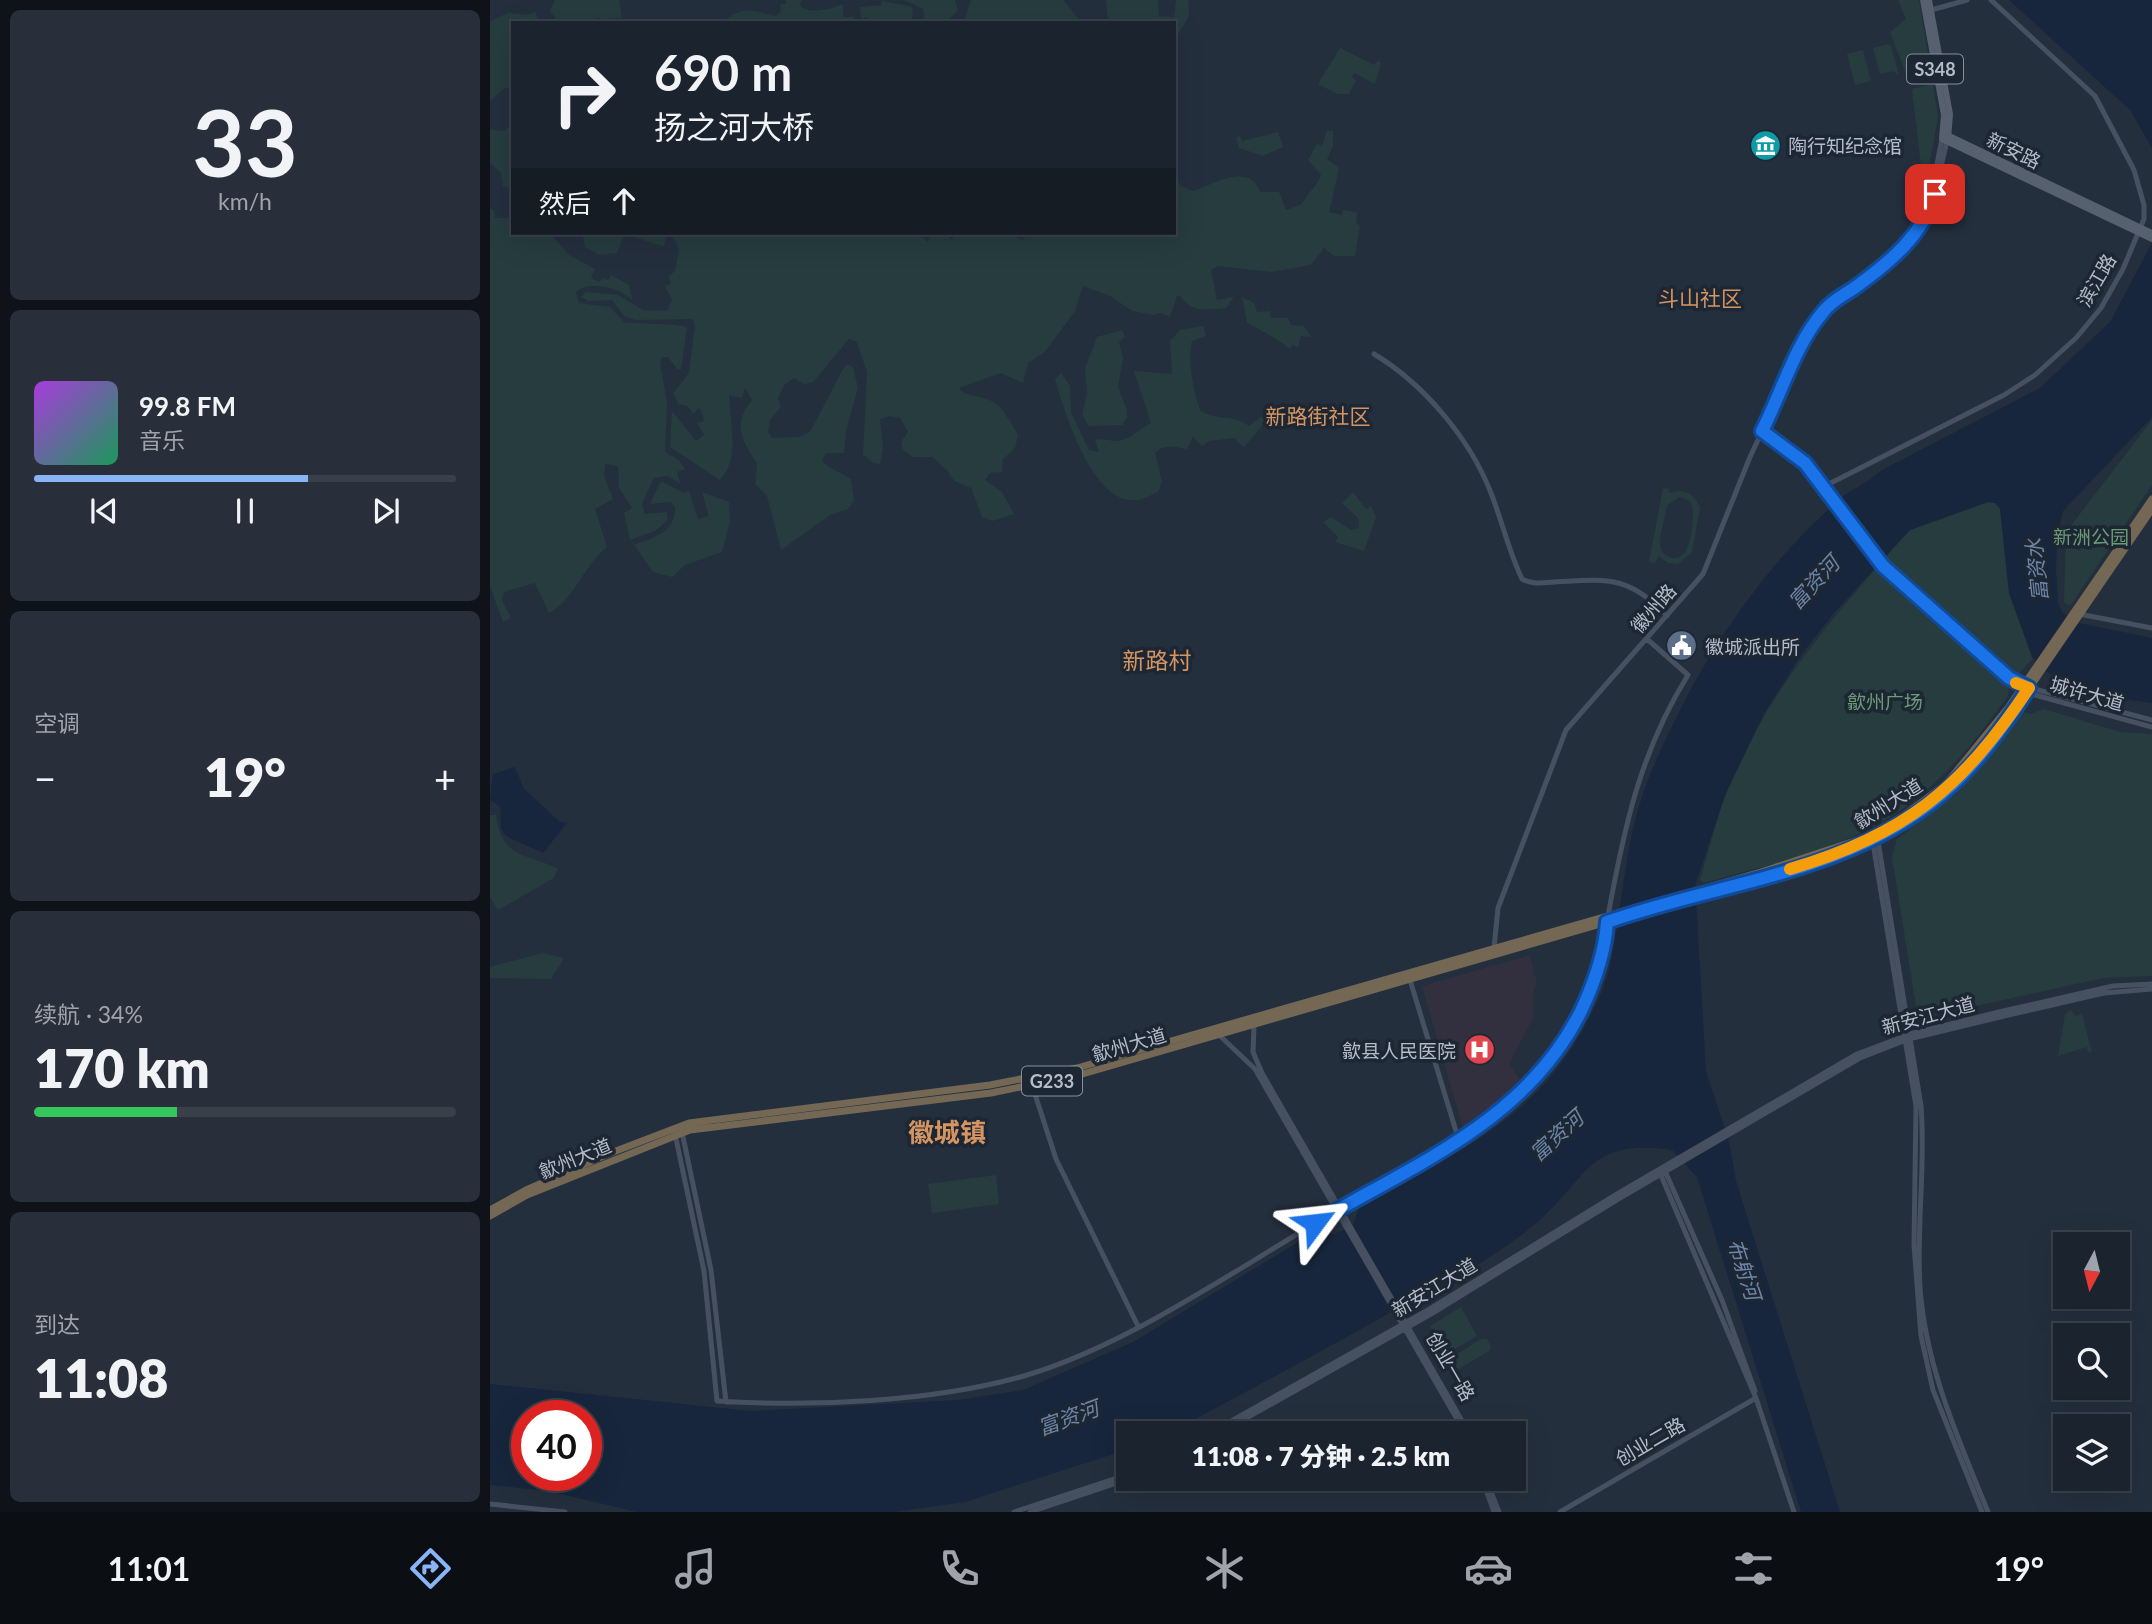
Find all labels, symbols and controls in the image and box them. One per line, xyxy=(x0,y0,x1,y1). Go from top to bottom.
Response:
text: 690 m xyxy=(654,43,792,101)
icon: right xyxy=(539,49,630,140)
road number: S348 xyxy=(1907,55,1963,84)
text: 33 xyxy=(192,87,298,196)
text: 扬之河大桥 xyxy=(654,107,814,146)
street label: 新安路 xyxy=(1983,127,2045,173)
museum icon: 陶行知纪念馆 xyxy=(1748,128,1782,162)
place label: 陶行知纪念馆 xyxy=(1788,134,1902,157)
pin xyxy=(1905,164,1965,224)
icon: arrive xyxy=(1916,175,1954,213)
icon: ahead xyxy=(605,182,643,220)
text: km/h xyxy=(218,187,272,215)
text: 然后 xyxy=(539,187,591,219)
street label: 滨江路 xyxy=(2072,250,2120,310)
district label: 斗山社区 xyxy=(1658,285,1742,310)
text: 99.8 FM xyxy=(139,390,236,422)
district label: 新路街社区 xyxy=(1266,403,1371,428)
text: 音乐 xyxy=(139,426,185,454)
icon: previous xyxy=(85,492,123,530)
icon: pause xyxy=(226,492,264,530)
icon: next xyxy=(367,492,405,530)
park label: 新洲公园 xyxy=(2053,525,2129,548)
water label: 富资水 xyxy=(2020,536,2052,603)
water label: 富资河 xyxy=(1782,548,1846,614)
street label: 徽州路 xyxy=(1626,579,1680,637)
public building icon: 徽城派出所 xyxy=(1665,629,1699,663)
place label: 徽城派出所 xyxy=(1705,635,1800,658)
district label: 新路村 xyxy=(1123,646,1192,674)
street label: 城许大道 xyxy=(2047,671,2127,715)
park label: 歙州广场 xyxy=(1847,690,1923,713)
text: 空调 xyxy=(34,709,80,737)
text: 19° xyxy=(204,746,286,808)
text: − xyxy=(34,755,56,801)
text: + xyxy=(434,755,456,801)
street label: 歙州大道 xyxy=(1850,773,1926,833)
street label: 新安江大道 xyxy=(1879,992,1977,1038)
text: 续航 · 34% xyxy=(34,1000,143,1028)
street label: 歙州大道 xyxy=(1089,1022,1169,1066)
hospital icon: 歙县人民医院 xyxy=(1462,1033,1496,1067)
text: 170 km xyxy=(34,1037,210,1099)
place label: 歙县人民医院 xyxy=(1342,1039,1456,1062)
road number: G233 xyxy=(1022,1066,1082,1096)
water label: 富资河 xyxy=(1524,1102,1591,1165)
district label: 徽城镇 xyxy=(908,1116,986,1148)
street label: 歙州大道 xyxy=(535,1133,615,1183)
position arrow xyxy=(1278,1186,1352,1260)
north arrow xyxy=(2053,1232,2130,1309)
map controls xyxy=(2053,1232,2130,1491)
water label: 布射河 xyxy=(1723,1235,1768,1307)
street label: 新安江大道 xyxy=(1387,1253,1481,1321)
text: 到达 xyxy=(34,1310,80,1338)
button: search xyxy=(2053,1323,2130,1400)
street label: 创业一路 xyxy=(1422,1327,1480,1405)
text: 11:08 xyxy=(34,1347,168,1409)
water label: 富资河 xyxy=(1034,1393,1106,1440)
speed limit sign: 40 xyxy=(511,1400,602,1491)
street label: 创业二路 xyxy=(1611,1412,1689,1470)
button: layers xyxy=(2053,1414,2130,1491)
text: 11:08 · 7 分钟 · 2.5 km xyxy=(1192,1440,1450,1472)
icon: directions xyxy=(406,1544,455,1593)
icon: music xyxy=(671,1544,720,1593)
icon: phone xyxy=(935,1544,984,1593)
icon: climate xyxy=(1200,1544,1249,1593)
icon: car xyxy=(1464,1544,1513,1593)
icon: filters xyxy=(1729,1544,1778,1593)
text: 11:01 xyxy=(108,1549,190,1588)
text: 19° xyxy=(1994,1549,2044,1588)

